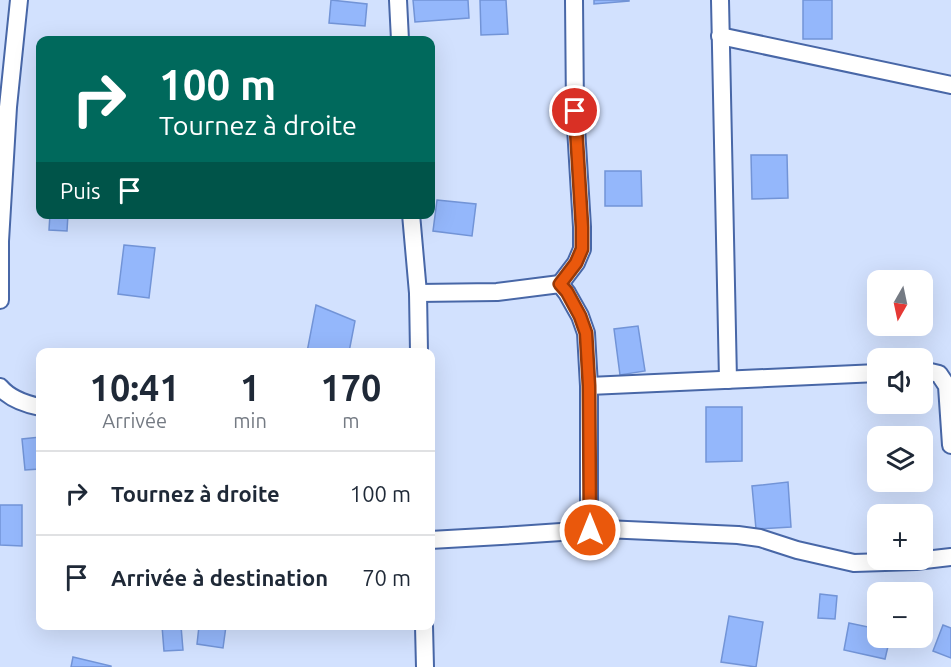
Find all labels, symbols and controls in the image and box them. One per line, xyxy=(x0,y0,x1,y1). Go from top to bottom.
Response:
icon: right xyxy=(60,60,138,138)
text: 100 m xyxy=(159,61,276,108)
pin xyxy=(549,85,600,136)
icon: arrive xyxy=(558,94,591,127)
text: Tournez à droite xyxy=(159,110,357,140)
icon: arrive xyxy=(113,174,146,207)
text: Puis xyxy=(60,178,101,203)
north arrow xyxy=(867,270,933,336)
map controls xyxy=(867,270,933,648)
button: sound xyxy=(867,348,933,414)
text: 10:41 xyxy=(90,367,180,408)
text: 1 xyxy=(240,367,260,408)
text: 170 xyxy=(320,367,381,408)
text: Arrivée xyxy=(102,409,167,432)
text: min xyxy=(233,409,267,432)
text: m xyxy=(342,409,360,432)
button: layers xyxy=(867,426,933,492)
icon: right xyxy=(60,477,93,510)
text: Tournez à droite xyxy=(111,481,280,506)
text: 100 m xyxy=(350,481,411,506)
position arrow xyxy=(558,498,622,562)
button: + xyxy=(867,504,933,570)
icon: arrive xyxy=(60,561,93,594)
text: Arrivée à destination xyxy=(111,565,328,590)
text: 70 m xyxy=(362,565,411,590)
button: − xyxy=(867,582,933,648)

